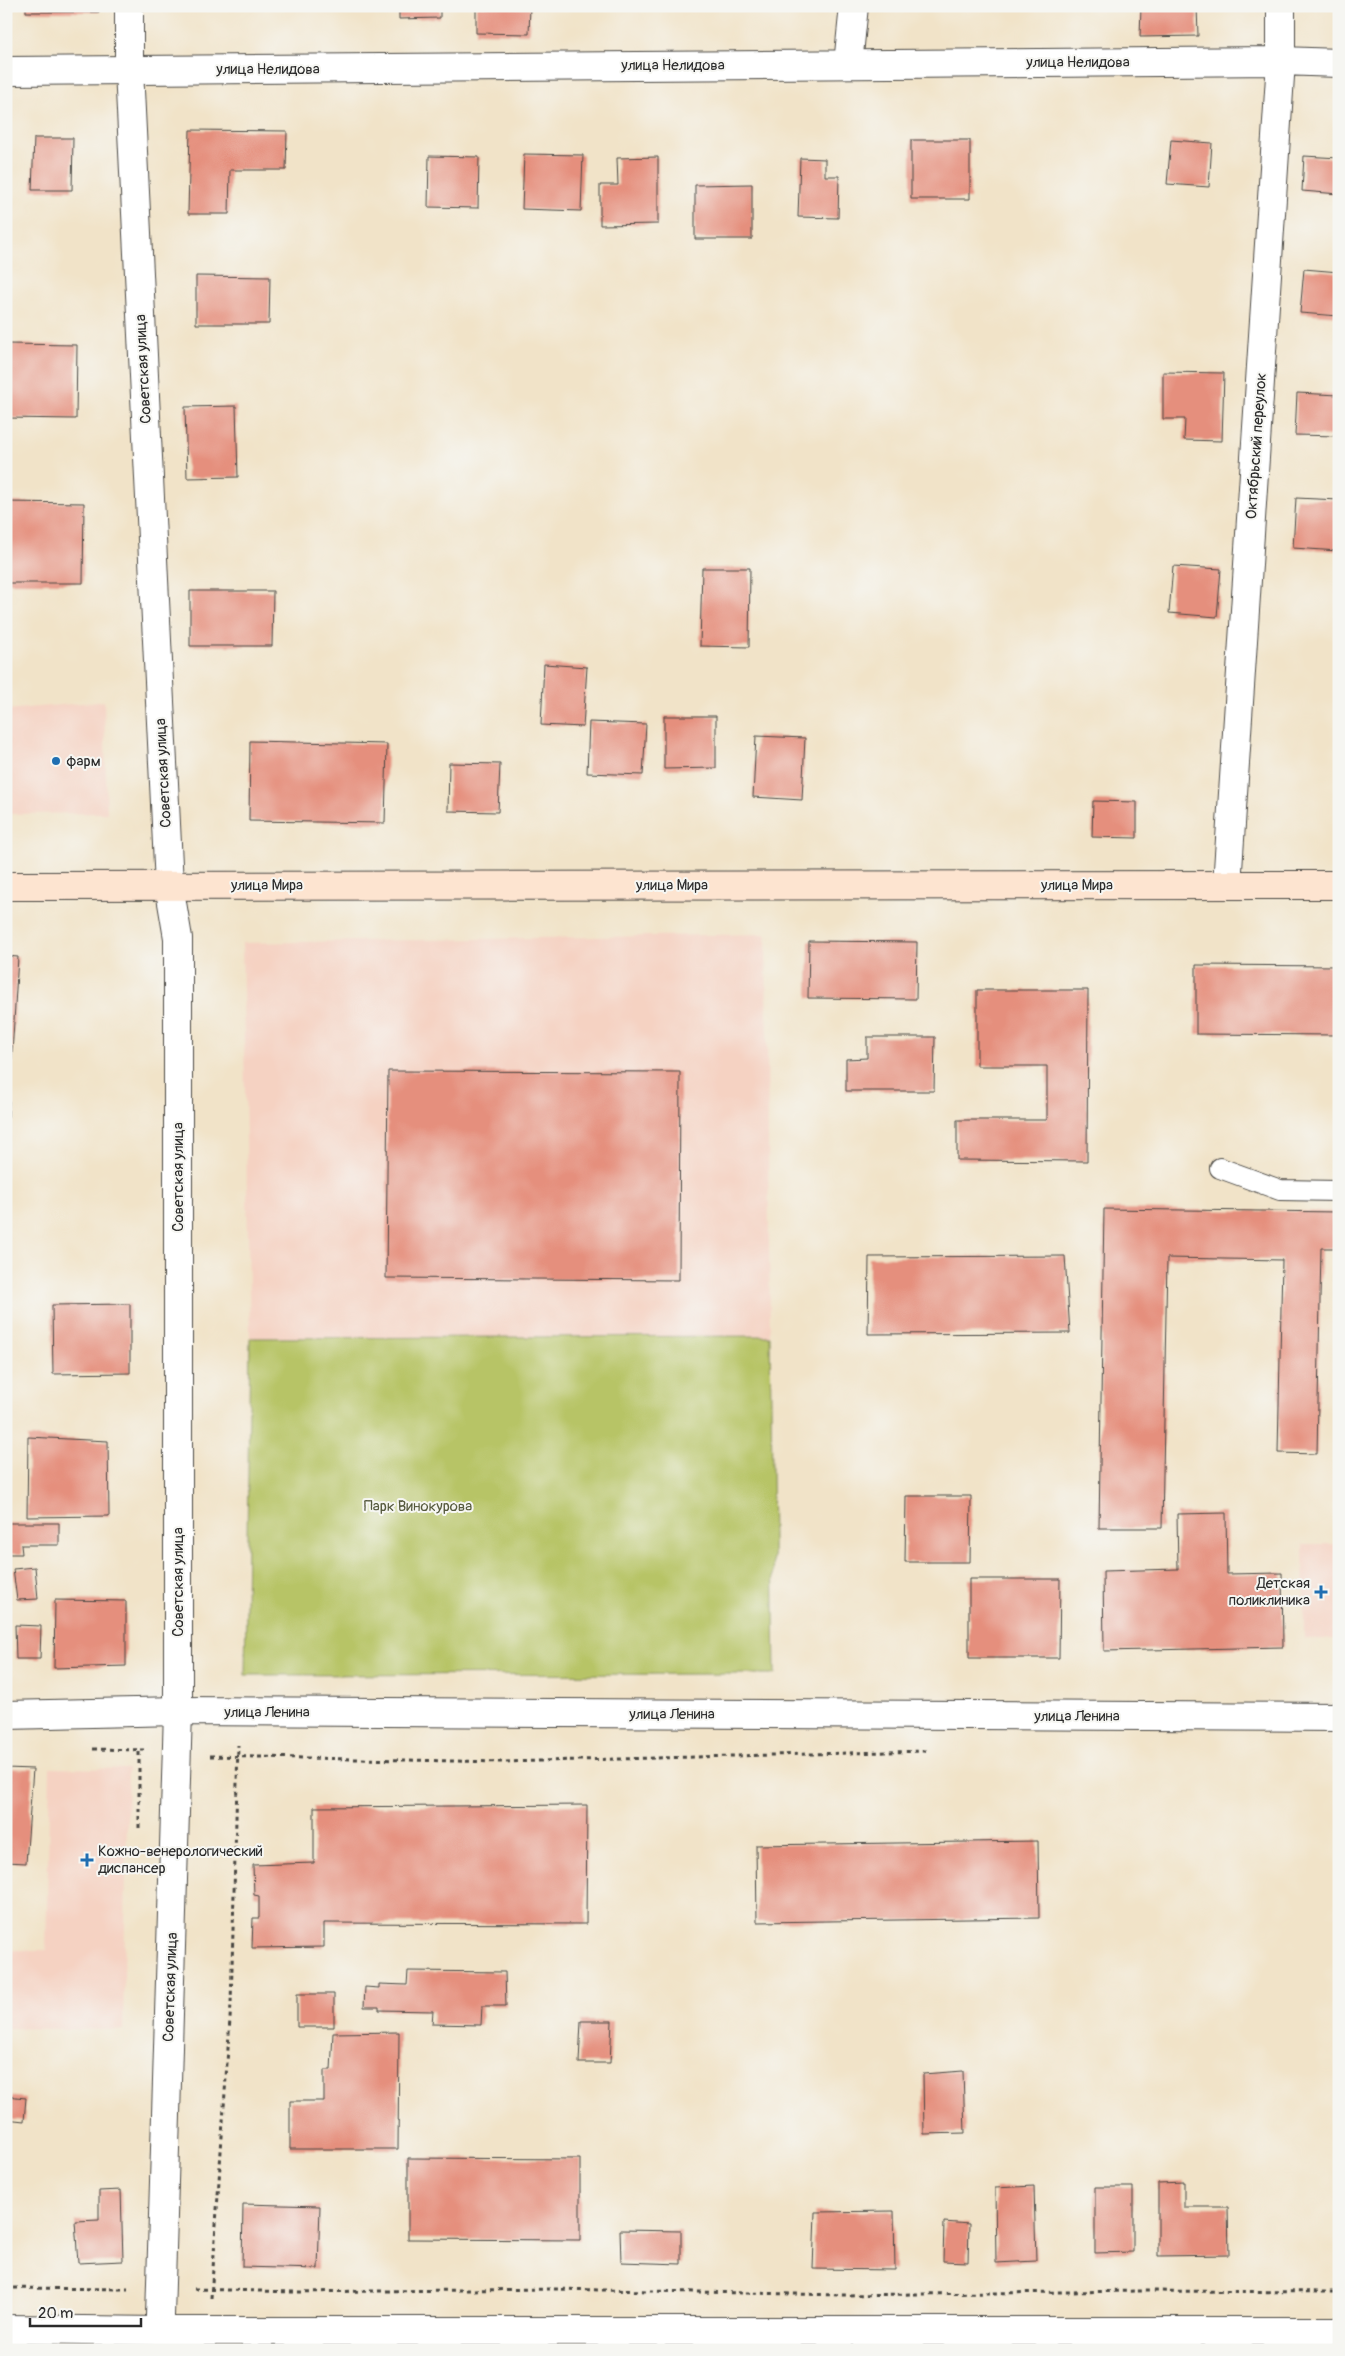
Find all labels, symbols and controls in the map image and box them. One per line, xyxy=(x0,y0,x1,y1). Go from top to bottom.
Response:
street label: улица Нелидова xyxy=(1025,53,1130,72)
street label: улица Нелидова xyxy=(620,56,725,75)
street label: улица Нелидова xyxy=(215,60,320,79)
street label: Советская улица xyxy=(131,314,156,424)
street label: Октябрьский переулок xyxy=(1242,372,1271,520)
street label: Советская улица xyxy=(151,718,176,828)
place label: фарм xyxy=(66,752,101,771)
marker: фарм xyxy=(50,755,62,767)
street label: улица Мира xyxy=(230,876,303,895)
street label: улица Мира xyxy=(635,876,708,895)
street label: улица Мира xyxy=(1040,876,1113,895)
street label: Советская улица xyxy=(169,1122,188,1232)
park label: Парк Винокурова xyxy=(364,1497,472,1516)
street label: Советская улица xyxy=(169,1527,188,1637)
place label: Детская поликлиника xyxy=(1229,1574,1310,1610)
marker: Детская поликлиника xyxy=(1314,1585,1328,1599)
street label: улица Ленина xyxy=(223,1703,310,1722)
street label: улица Ленина xyxy=(628,1705,715,1724)
street label: улица Ленина xyxy=(1033,1707,1120,1726)
place label: Кожно-венерологический диспансер xyxy=(98,1842,263,1878)
marker: Кожно-венерологический диспансер xyxy=(80,1853,94,1867)
street label: Советская улица xyxy=(159,1932,182,2042)
scale bar xyxy=(30,2296,141,2328)
text: 20 m xyxy=(38,2304,73,2323)

